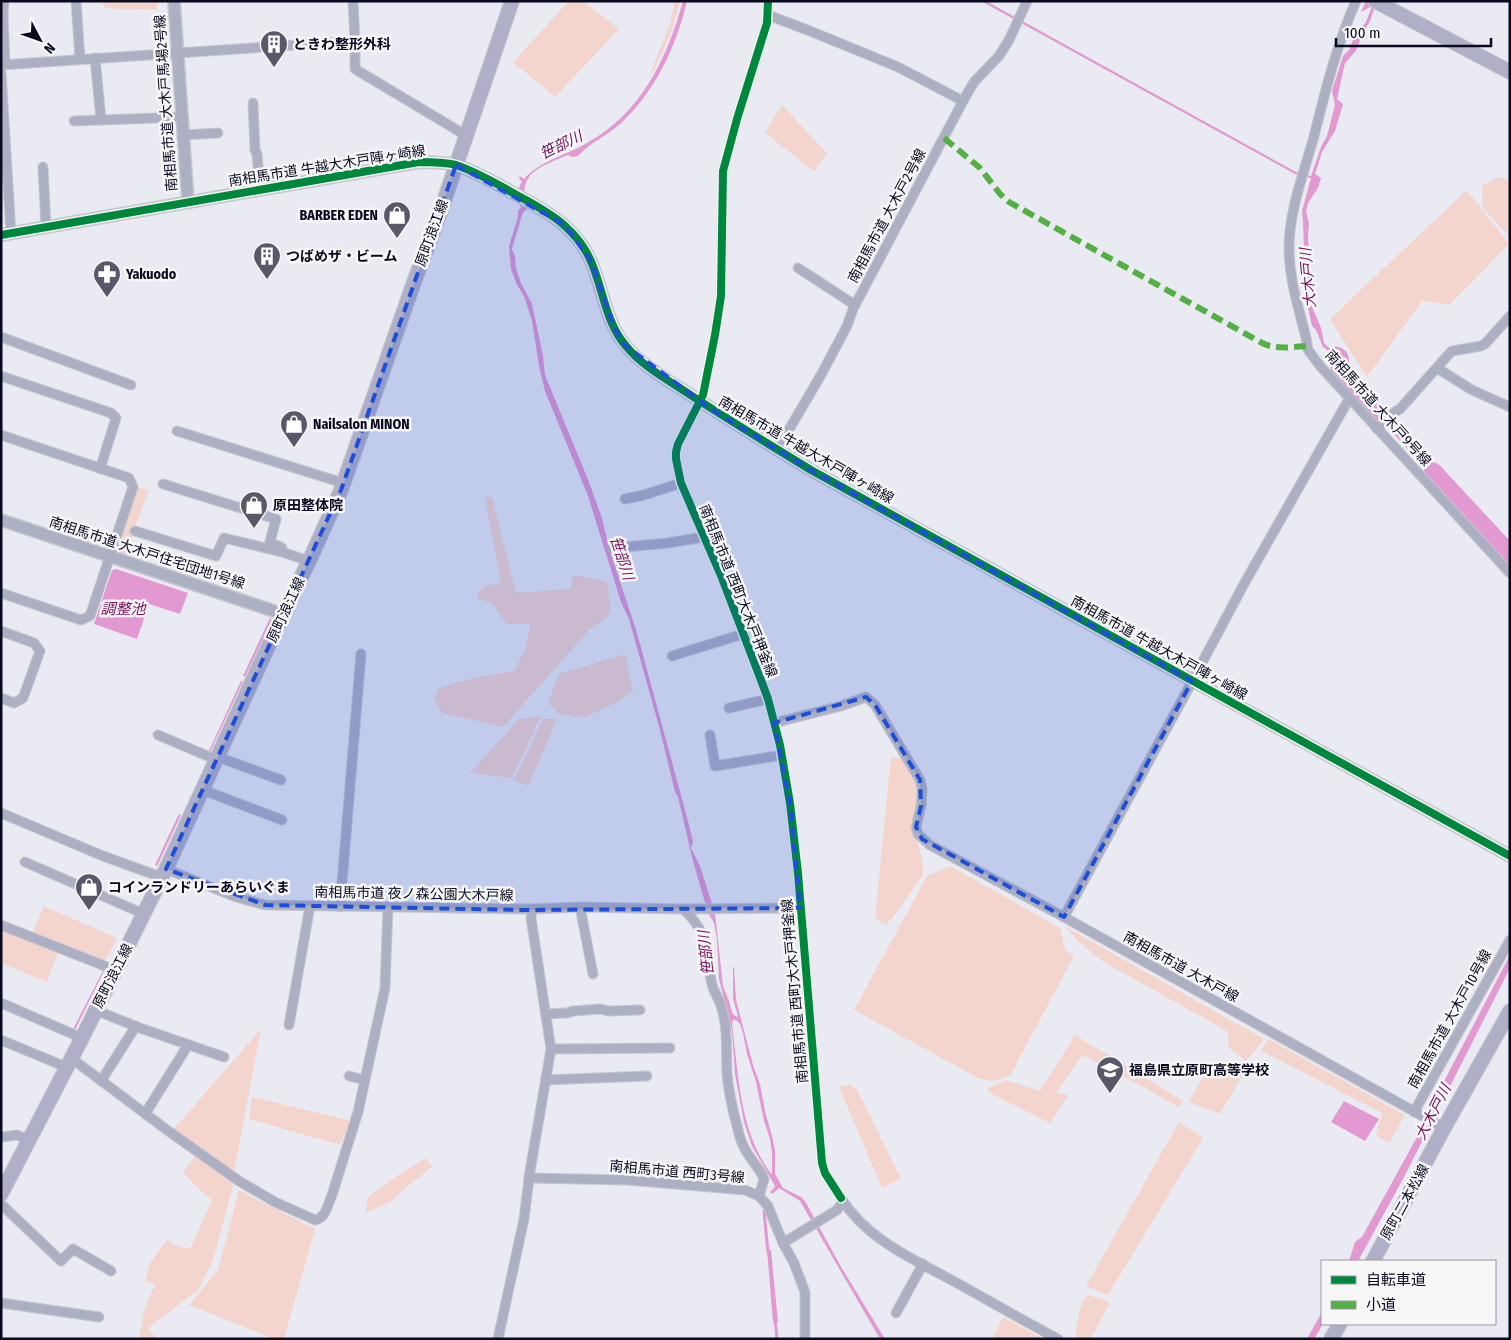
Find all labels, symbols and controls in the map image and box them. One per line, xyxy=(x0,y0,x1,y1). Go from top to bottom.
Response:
street label: 南相馬市道 大木戸馬場2号線 xyxy=(151,14,181,192)
north arrow xyxy=(15,15,65,65)
scale bar xyxy=(1336,15,1491,47)
text: 100 m xyxy=(1344,24,1381,42)
building icon: ときわ整形外科 xyxy=(259,29,289,68)
place label: ときわ整形外科 xyxy=(293,36,391,53)
text: N xyxy=(40,39,59,57)
water label: 笹部川 xyxy=(537,126,587,163)
street label: 南相馬市道 牛越大木戸陣ヶ崎線 xyxy=(227,142,427,190)
street label: 南相馬市道 大木戸2号線 xyxy=(844,146,930,286)
street label: 原町浪江線 xyxy=(412,197,452,269)
shop icon: BARBER EDEN xyxy=(382,200,412,239)
place label: BARBER EDEN xyxy=(300,207,378,224)
building icon: つばめザ・ビーム xyxy=(252,241,282,280)
water label: 大木戸川 xyxy=(1296,245,1320,309)
place label: つばめザ・ビーム xyxy=(286,248,398,265)
pharmacy icon: Yakuodo xyxy=(92,259,122,298)
place label: Yakuodo xyxy=(125,266,177,283)
street label: 南相馬市道 大木戸9号線 xyxy=(1321,347,1435,469)
street label: 南相馬市道 牛越大木戸陣ヶ崎線 xyxy=(715,393,897,507)
shop icon: Nailsalon MINON xyxy=(279,409,309,448)
place label: Nailsalon MINON xyxy=(313,416,410,433)
shop icon: 原田整体院 xyxy=(239,490,269,529)
place label: 原田整体院 xyxy=(273,497,343,514)
street label: 南相馬市道 西町大木戸押釜線 xyxy=(695,502,781,680)
street label: 南相馬市道 大木戸住宅団地1号線 xyxy=(47,513,247,593)
water label: 笹部川 xyxy=(606,534,638,584)
street label: 原町浪江線 xyxy=(264,575,308,645)
street label: 南相馬市道 牛越大木戸陣ヶ崎線 xyxy=(1068,592,1250,704)
water label: 調整池 xyxy=(100,600,147,618)
shop icon: コインランドリーあらいぐま xyxy=(74,872,104,911)
place label: コインランドリーあらいぐま xyxy=(108,879,290,896)
street label: 南相馬市道 夜ノ森公園大木戸線 xyxy=(314,884,514,904)
street label: 南相馬市道 西町大木戸押釜線 xyxy=(778,898,812,1084)
water label: 笹部川 xyxy=(694,928,717,976)
street label: 南相馬市道 大木戸線 xyxy=(1120,928,1242,1006)
street label: 原町浪江線 xyxy=(90,941,136,1011)
street label: 南相馬市道 大木戸10号線 xyxy=(1405,947,1495,1091)
school or university icon: 福島県立原町高等学校 xyxy=(1095,1055,1125,1094)
place label: 福島県立原町高等学校 xyxy=(1129,1062,1269,1079)
water label: 大木戸川 xyxy=(1411,1079,1456,1143)
street label: 南相馬市道 西町3号線 xyxy=(609,1158,745,1186)
street label: 原町二本松線 xyxy=(1377,1161,1433,1243)
legend xyxy=(1321,1260,1496,1325)
text: 自転車道 xyxy=(1366,1271,1426,1289)
text: 小道 xyxy=(1366,1296,1396,1314)

